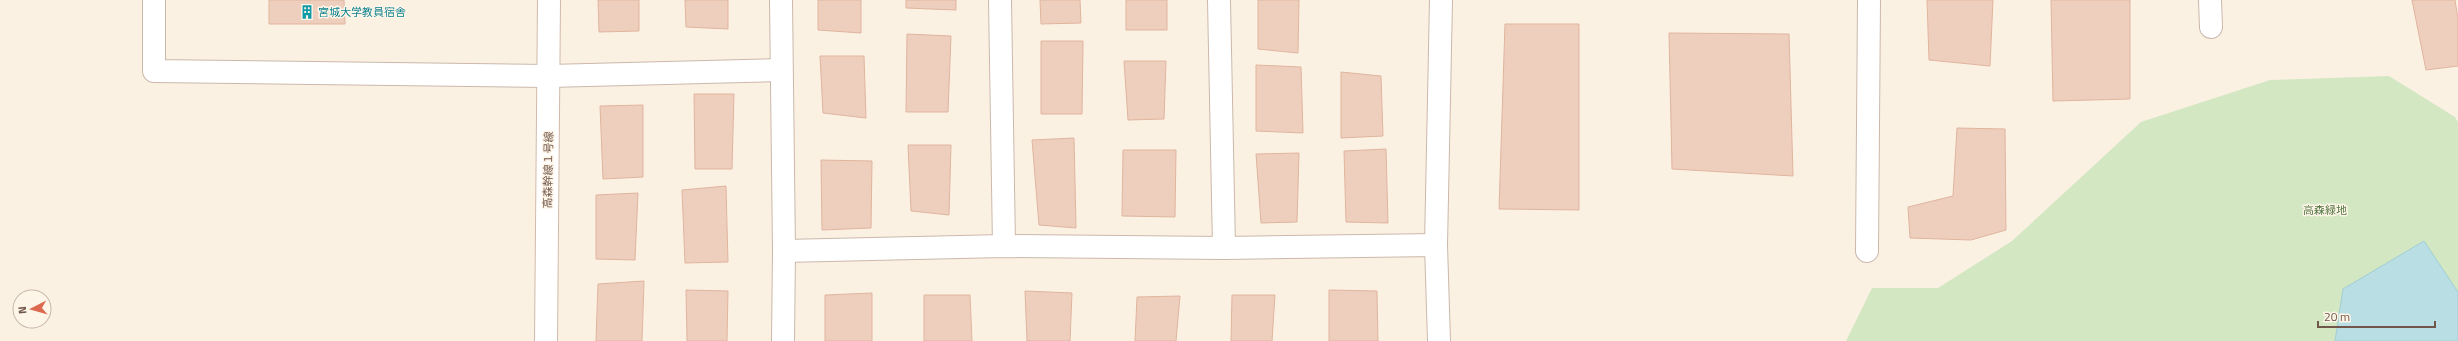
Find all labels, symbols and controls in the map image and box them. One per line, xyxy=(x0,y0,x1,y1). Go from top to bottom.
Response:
building icon: 宮城大学教員宿舎 xyxy=(299,4,315,20)
place label: 宮城大学教員宿舎 xyxy=(318,4,406,20)
street label: 高森幹線１号線 xyxy=(539,131,557,209)
park label: 高森緑地 xyxy=(2303,202,2347,218)
north arrow xyxy=(12,289,52,329)
scale bar xyxy=(2318,303,2435,329)
text: N xyxy=(14,305,30,315)
text: 20 m xyxy=(2324,307,2350,326)

